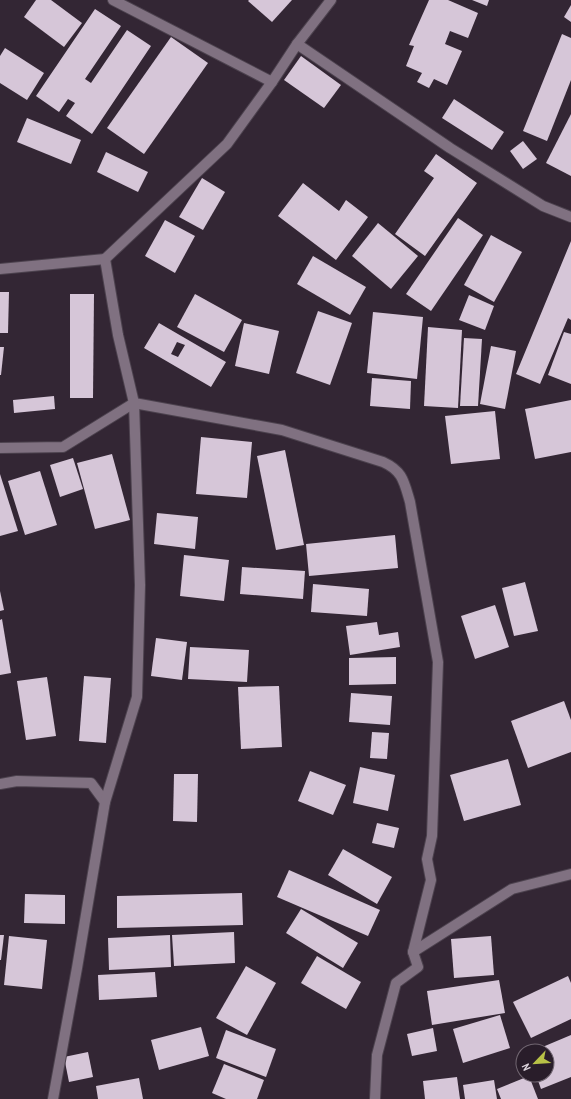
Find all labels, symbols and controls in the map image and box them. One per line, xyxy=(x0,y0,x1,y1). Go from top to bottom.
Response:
north arrow xyxy=(515,1043,555,1083)
text: N xyxy=(518,1061,534,1073)

